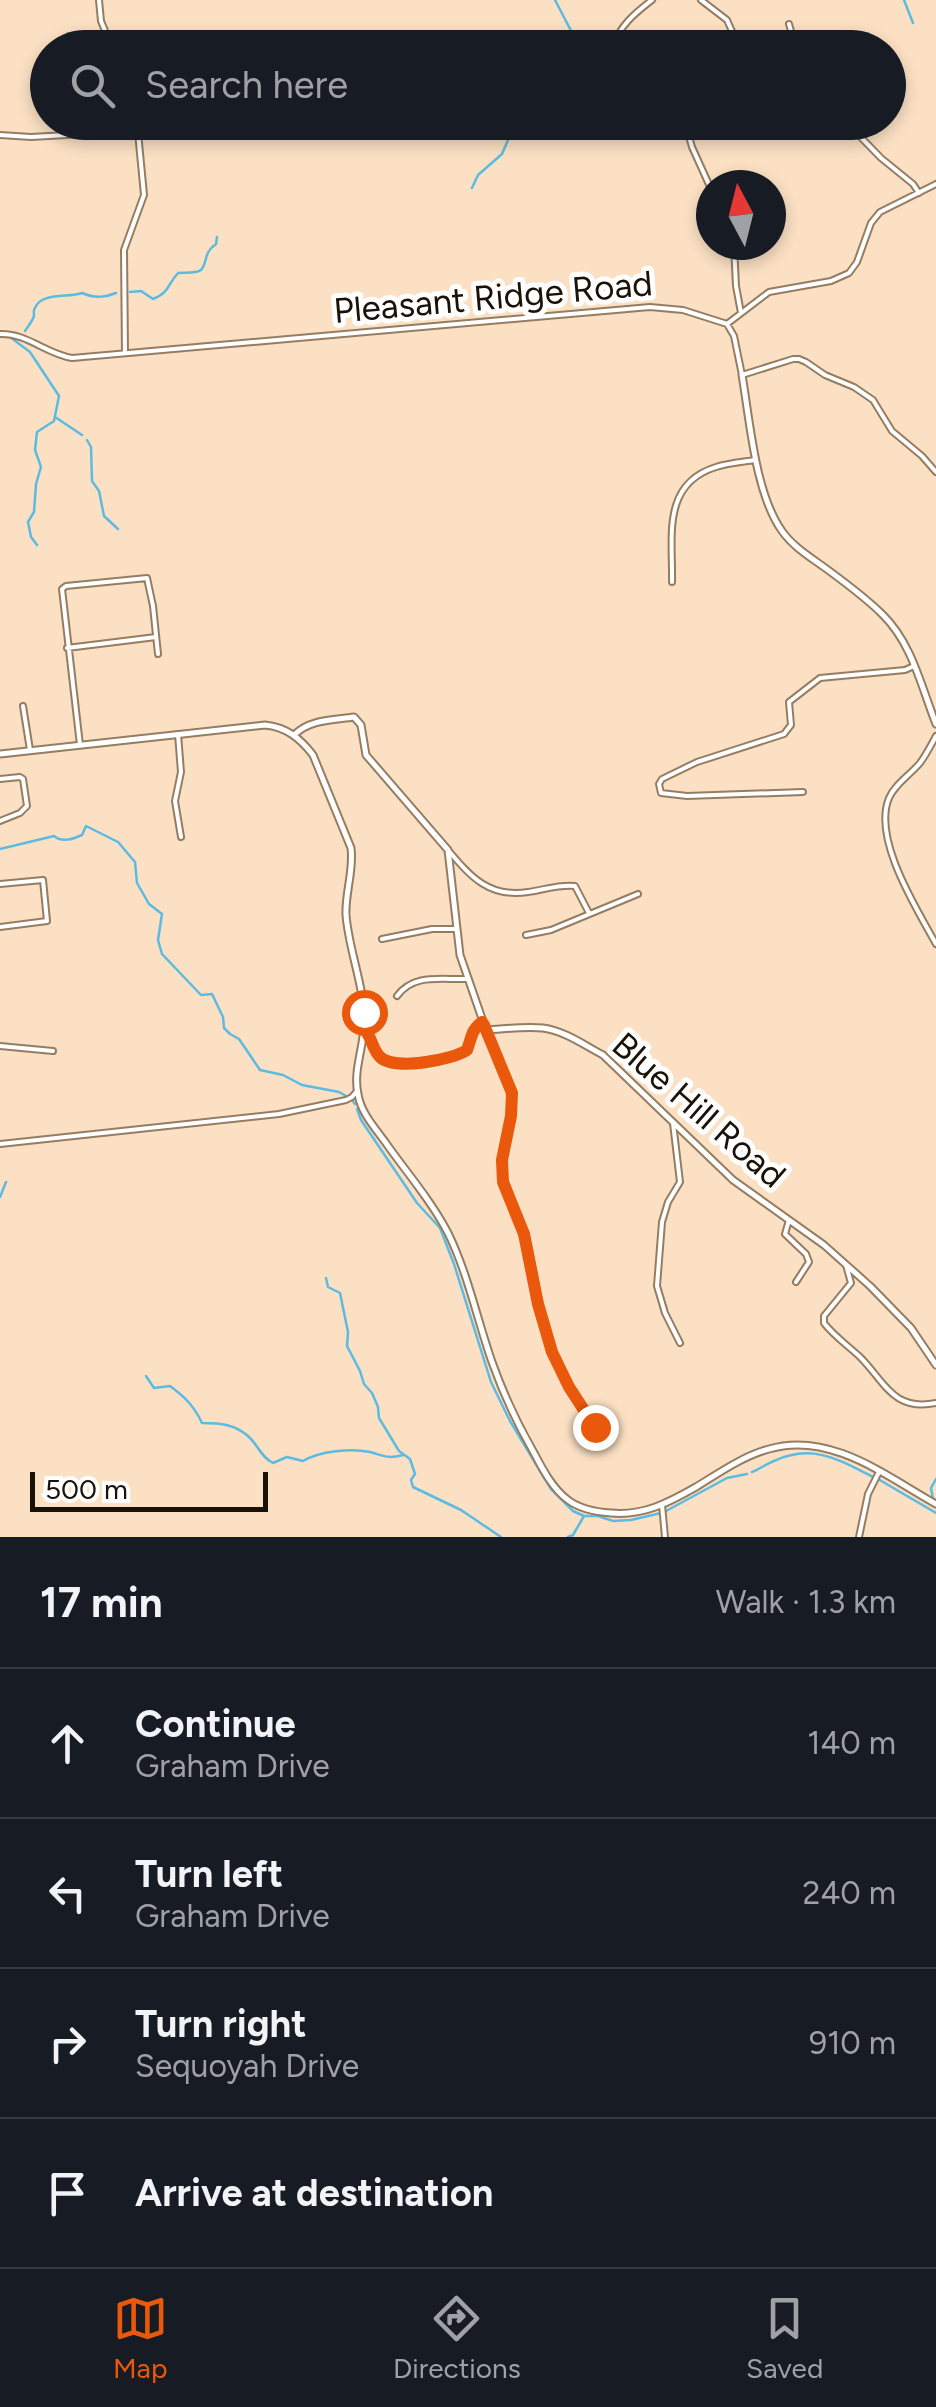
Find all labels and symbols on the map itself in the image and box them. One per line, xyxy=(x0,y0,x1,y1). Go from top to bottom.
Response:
north arrow xyxy=(696,170,786,260)
street label: Pleasant Ridge Road xyxy=(332,262,654,332)
route start xyxy=(342,990,388,1036)
street label: Blue Hill Road xyxy=(604,1023,794,1197)
route end xyxy=(573,1405,619,1451)
scale bar xyxy=(30,1467,268,1512)

